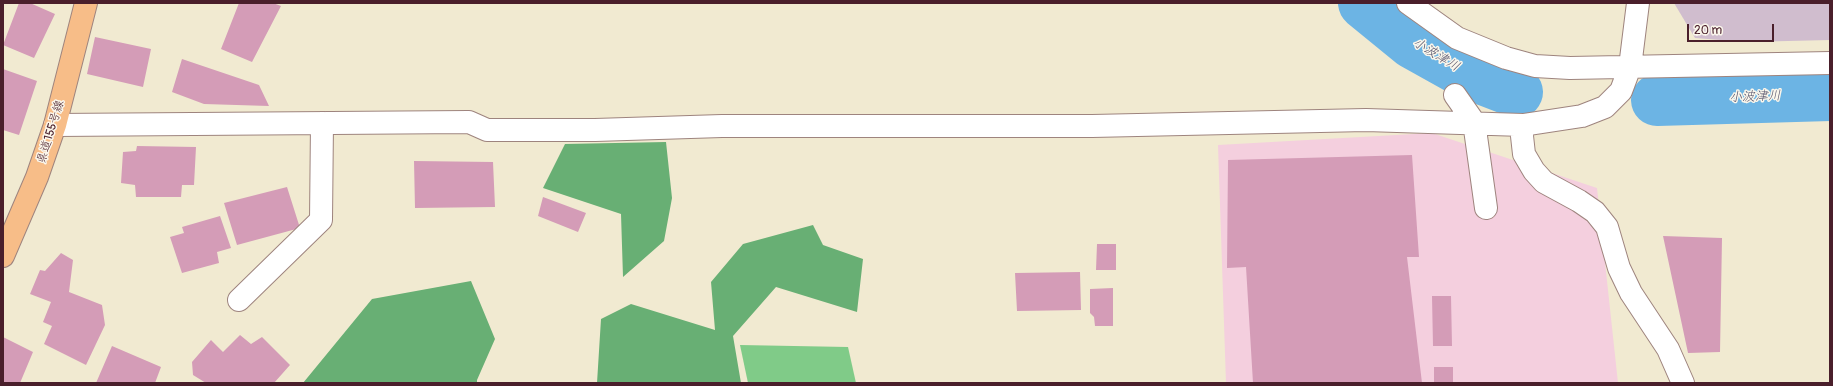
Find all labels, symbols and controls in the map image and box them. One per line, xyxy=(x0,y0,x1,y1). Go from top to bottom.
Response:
scale bar xyxy=(1689,16,1776,42)
text: 20 m xyxy=(1694,23,1722,38)
water label: 小波津川 xyxy=(1410,35,1462,75)
water label: 小波津川 xyxy=(1729,88,1781,106)
street label: 県道155号線 xyxy=(35,98,67,166)

